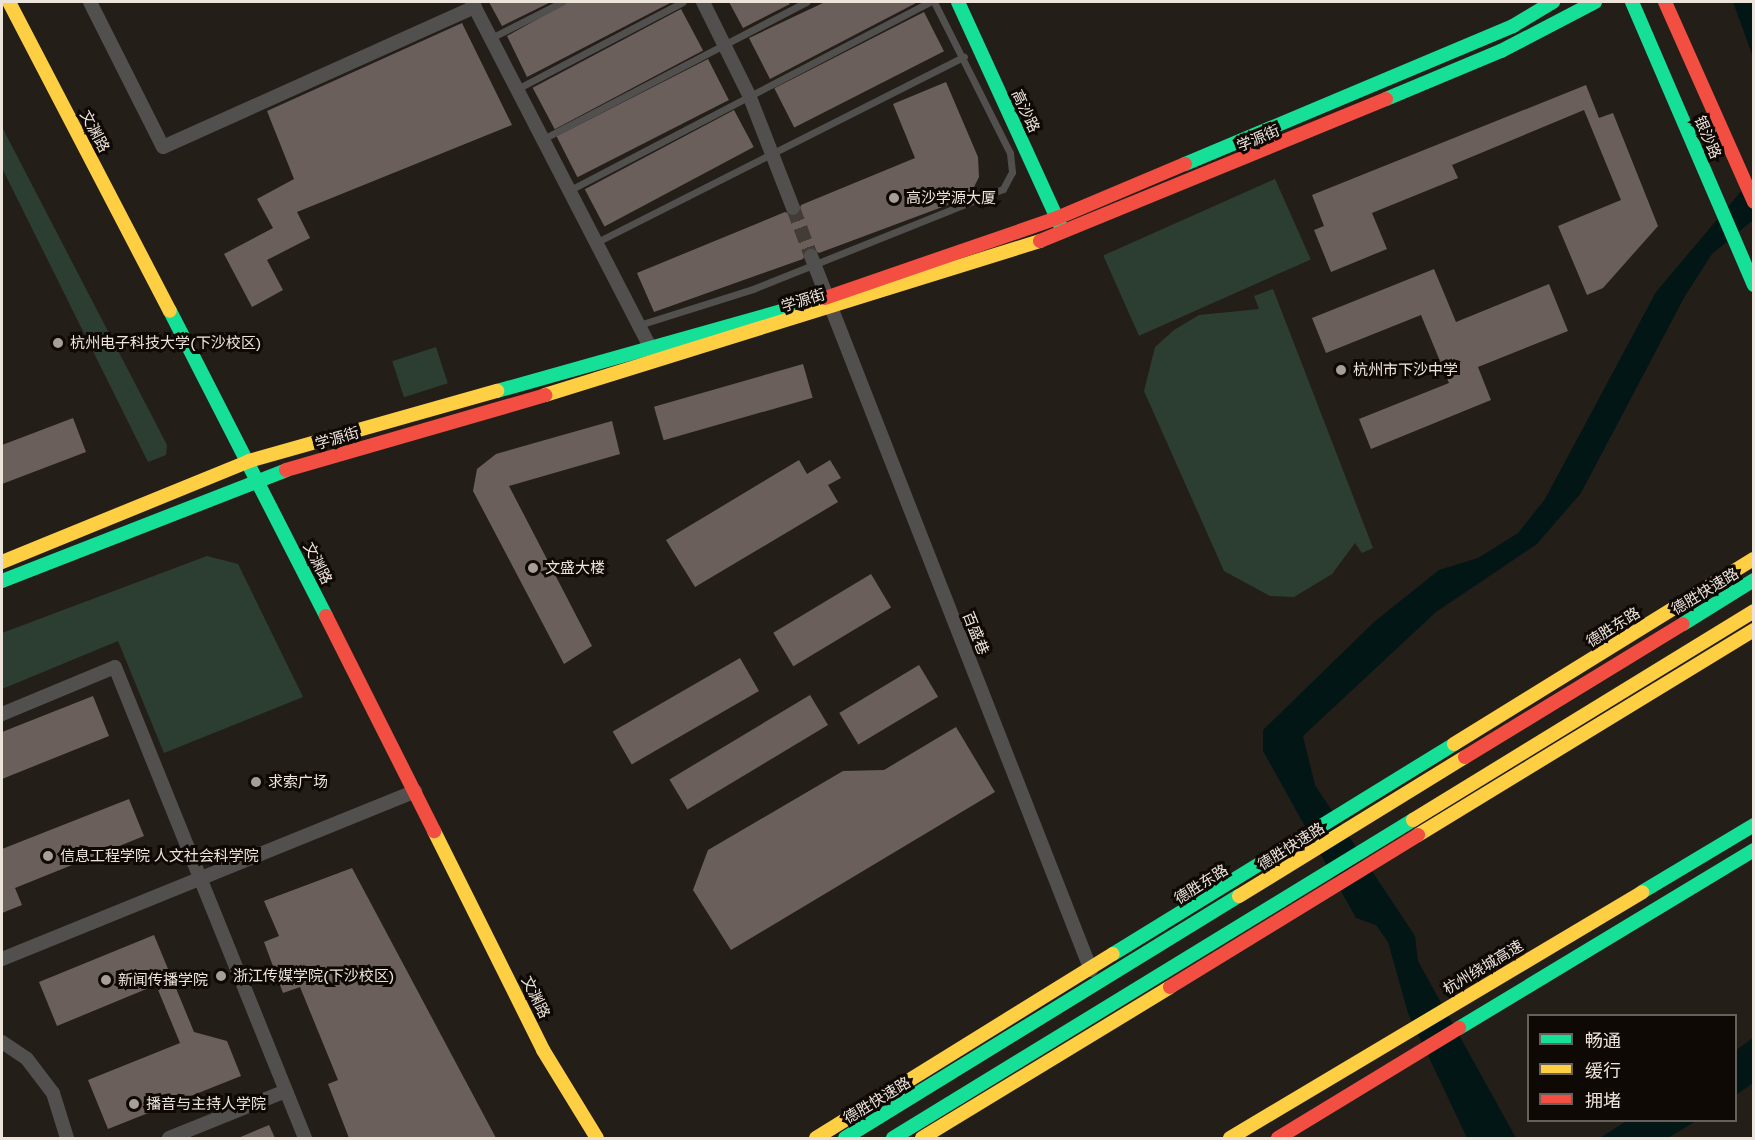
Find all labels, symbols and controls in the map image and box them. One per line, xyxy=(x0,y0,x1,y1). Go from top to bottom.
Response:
street label: 高沙路 xyxy=(1008,87,1044,135)
street label: 文渊路 xyxy=(76,107,114,155)
street label: 银沙路 xyxy=(1691,113,1725,161)
street label: 学源街 xyxy=(1234,121,1282,155)
place label: 高沙学源大厦 xyxy=(906,189,996,207)
marker: 高沙学源大厦 xyxy=(887,191,901,205)
street label: 学源街 xyxy=(779,285,827,315)
place label: 杭州电子科技大学(下沙校区) xyxy=(70,334,261,352)
marker: 杭州电子科技大学(下沙校区) xyxy=(51,336,65,350)
place label: 杭州市下沙中学 xyxy=(1353,361,1458,379)
marker: 杭州市下沙中学 xyxy=(1334,363,1348,377)
street label: 学源街 xyxy=(313,423,361,453)
street label: 文渊路 xyxy=(300,539,336,587)
place label: 文盛大楼 xyxy=(545,559,605,577)
marker: 文盛大楼 xyxy=(526,561,540,575)
street label: 德胜快速路 xyxy=(1668,564,1742,618)
street label: 德胜东路 xyxy=(1583,603,1643,651)
street label: 百盛巷 xyxy=(959,609,993,657)
place label: 求索广场 xyxy=(268,773,328,791)
marker: 求索广场 xyxy=(249,775,263,789)
street label: 德胜快速路 xyxy=(1254,818,1328,874)
place label: 信息工程学院 人文社会科学院 xyxy=(60,847,259,865)
marker: 信息工程学院 人文社会科学院 xyxy=(41,849,55,863)
street label: 德胜东路 xyxy=(1171,860,1231,908)
street label: 杭州绕城高速 xyxy=(1440,936,1526,998)
place label: 浙江传媒学院(下沙校区) xyxy=(233,967,394,985)
marker: 浙江传媒学院(下沙校区) xyxy=(214,969,228,983)
place label: 新闻传播学院 xyxy=(118,971,208,989)
marker: 新闻传播学院 xyxy=(99,973,113,987)
street label: 文渊路 xyxy=(518,973,554,1021)
legend xyxy=(1527,1014,1737,1122)
text: 畅通 xyxy=(1585,1029,1621,1051)
text: 缓行 xyxy=(1585,1059,1621,1081)
street label: 德胜快速路 xyxy=(840,1073,914,1127)
text: 拥堵 xyxy=(1585,1089,1621,1111)
place label: 播音与主持人学院 xyxy=(146,1095,266,1113)
marker: 播音与主持人学院 xyxy=(127,1097,141,1111)

